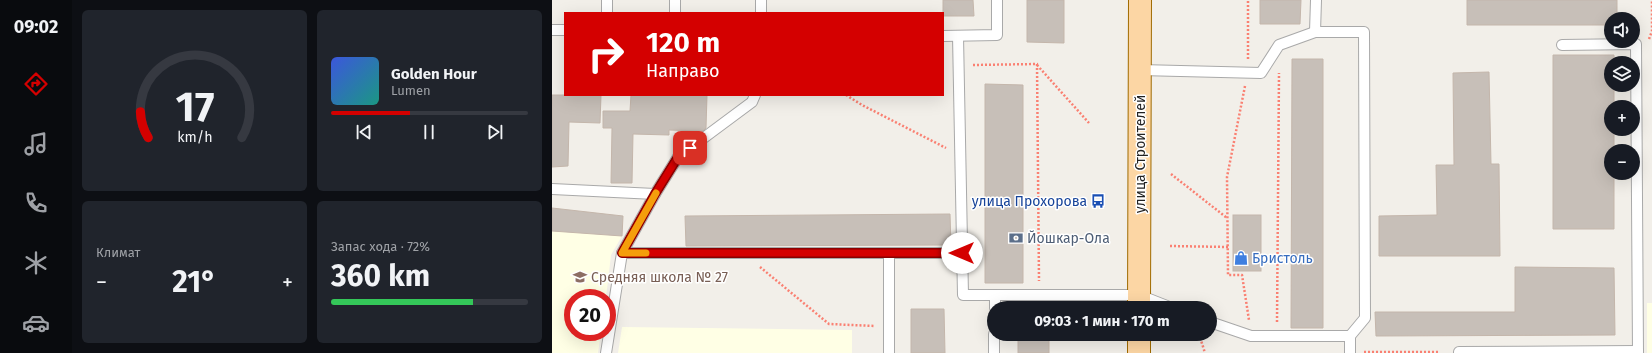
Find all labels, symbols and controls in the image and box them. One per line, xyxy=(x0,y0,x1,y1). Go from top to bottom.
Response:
map controls xyxy=(1604,12,1640,180)
button: sound xyxy=(1604,12,1640,48)
text: 09:02 xyxy=(14,16,58,38)
text: 120 m xyxy=(646,26,720,59)
icon: right xyxy=(580,28,632,80)
button: layers xyxy=(1604,56,1640,92)
text: Направо xyxy=(646,60,720,82)
text: Golden Hour xyxy=(391,65,477,83)
icon: directions xyxy=(22,70,50,98)
text: 17 xyxy=(175,82,214,132)
text: Lumen xyxy=(391,83,431,98)
street label: улица Строителей xyxy=(1132,95,1149,213)
button: + xyxy=(1604,100,1640,136)
icon: previous xyxy=(353,121,375,143)
icon: pause xyxy=(418,121,440,143)
icon: next xyxy=(484,121,506,143)
text: km/h xyxy=(177,129,212,146)
icon: music xyxy=(22,130,50,158)
pin xyxy=(673,131,707,165)
icon: arrive xyxy=(679,137,701,159)
button: − xyxy=(1604,144,1640,180)
icon: phone xyxy=(22,189,50,217)
place label: улица Прохорова xyxy=(972,193,1087,210)
bus stop icon: улица Прохорова xyxy=(1090,193,1106,209)
bank icon: Йошкар-Ола xyxy=(1008,230,1024,246)
place label: Йошкар-Ола xyxy=(1027,230,1110,247)
position arrow xyxy=(941,232,983,274)
text: Запас хода · 72% xyxy=(331,239,430,254)
text: Климат xyxy=(96,245,140,260)
icon: climate xyxy=(22,249,50,277)
shop icon: Бристоль xyxy=(1233,250,1249,266)
place label: Бристоль xyxy=(1252,250,1313,267)
text: 360 km xyxy=(331,258,430,294)
text: 21° xyxy=(172,264,217,300)
text: − xyxy=(96,269,107,296)
text: + xyxy=(282,269,293,296)
school or university icon: Средняя школа № 27 xyxy=(572,269,588,285)
place label: Средняя школа № 27 xyxy=(591,269,728,286)
speed limit sign: 20 xyxy=(564,289,616,341)
icon: car xyxy=(22,309,50,337)
text: 09:03 · 1 мин · 170 m xyxy=(1034,312,1170,330)

